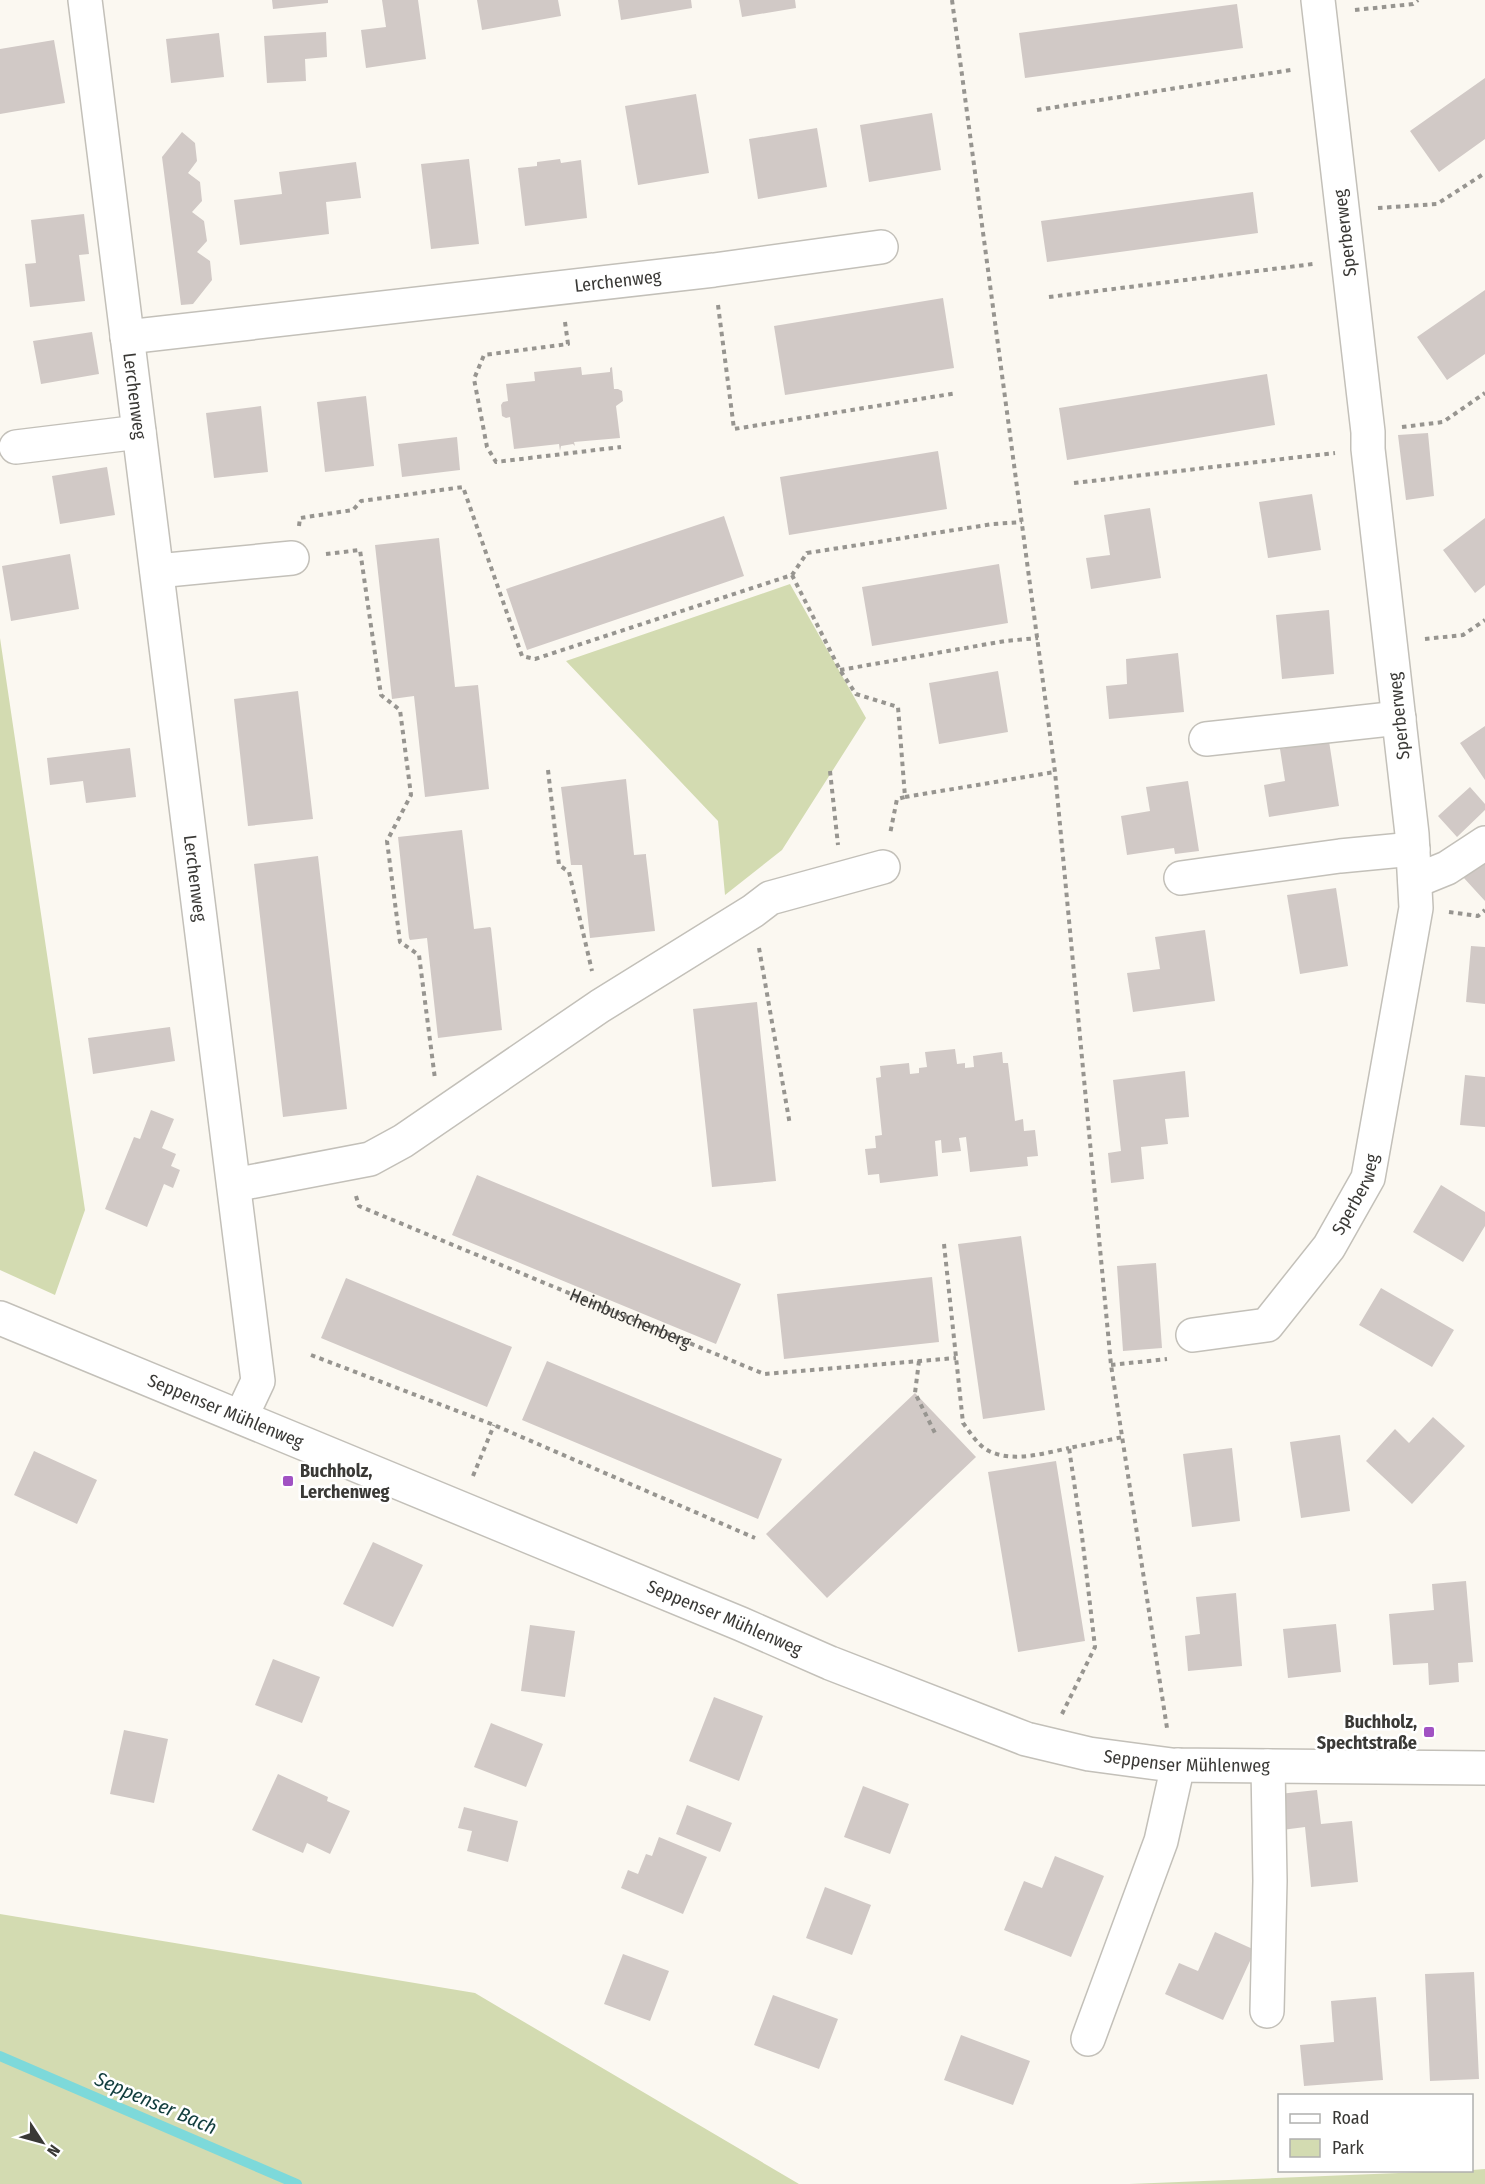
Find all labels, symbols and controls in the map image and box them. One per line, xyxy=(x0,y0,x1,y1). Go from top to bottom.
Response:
street label: Sperberweg xyxy=(1329,188,1361,278)
street label: Lerchenweg xyxy=(573,265,663,297)
street label: Lerchenweg xyxy=(118,351,151,441)
street label: Sperberweg xyxy=(1383,671,1415,761)
street label: Lerchenweg xyxy=(179,834,211,923)
street label: Sperberweg xyxy=(1327,1152,1383,1239)
street label: Heinbuschenberg xyxy=(566,1284,695,1354)
street label: Seppenser Mühlenweg xyxy=(144,1369,307,1453)
place label: Buchholz, Lerchenweg xyxy=(300,1460,390,1503)
marker: Buchholz, Lerchenweg xyxy=(281,1474,295,1488)
street label: Seppenser Mühlenweg xyxy=(643,1575,806,1661)
place label: Buchholz, Spechtstraße xyxy=(1317,1711,1417,1754)
marker: Buchholz, Spechtstraße xyxy=(1422,1725,1436,1739)
street label: Seppenser Mühlenweg xyxy=(1102,1745,1270,1777)
water label: Seppenser Bach xyxy=(91,2066,221,2139)
legend xyxy=(1278,2094,1473,2172)
text: Road xyxy=(1332,2107,1369,2129)
north arrow xyxy=(12,2112,72,2172)
text: Park xyxy=(1332,2137,1365,2159)
text: N xyxy=(43,2141,64,2160)

